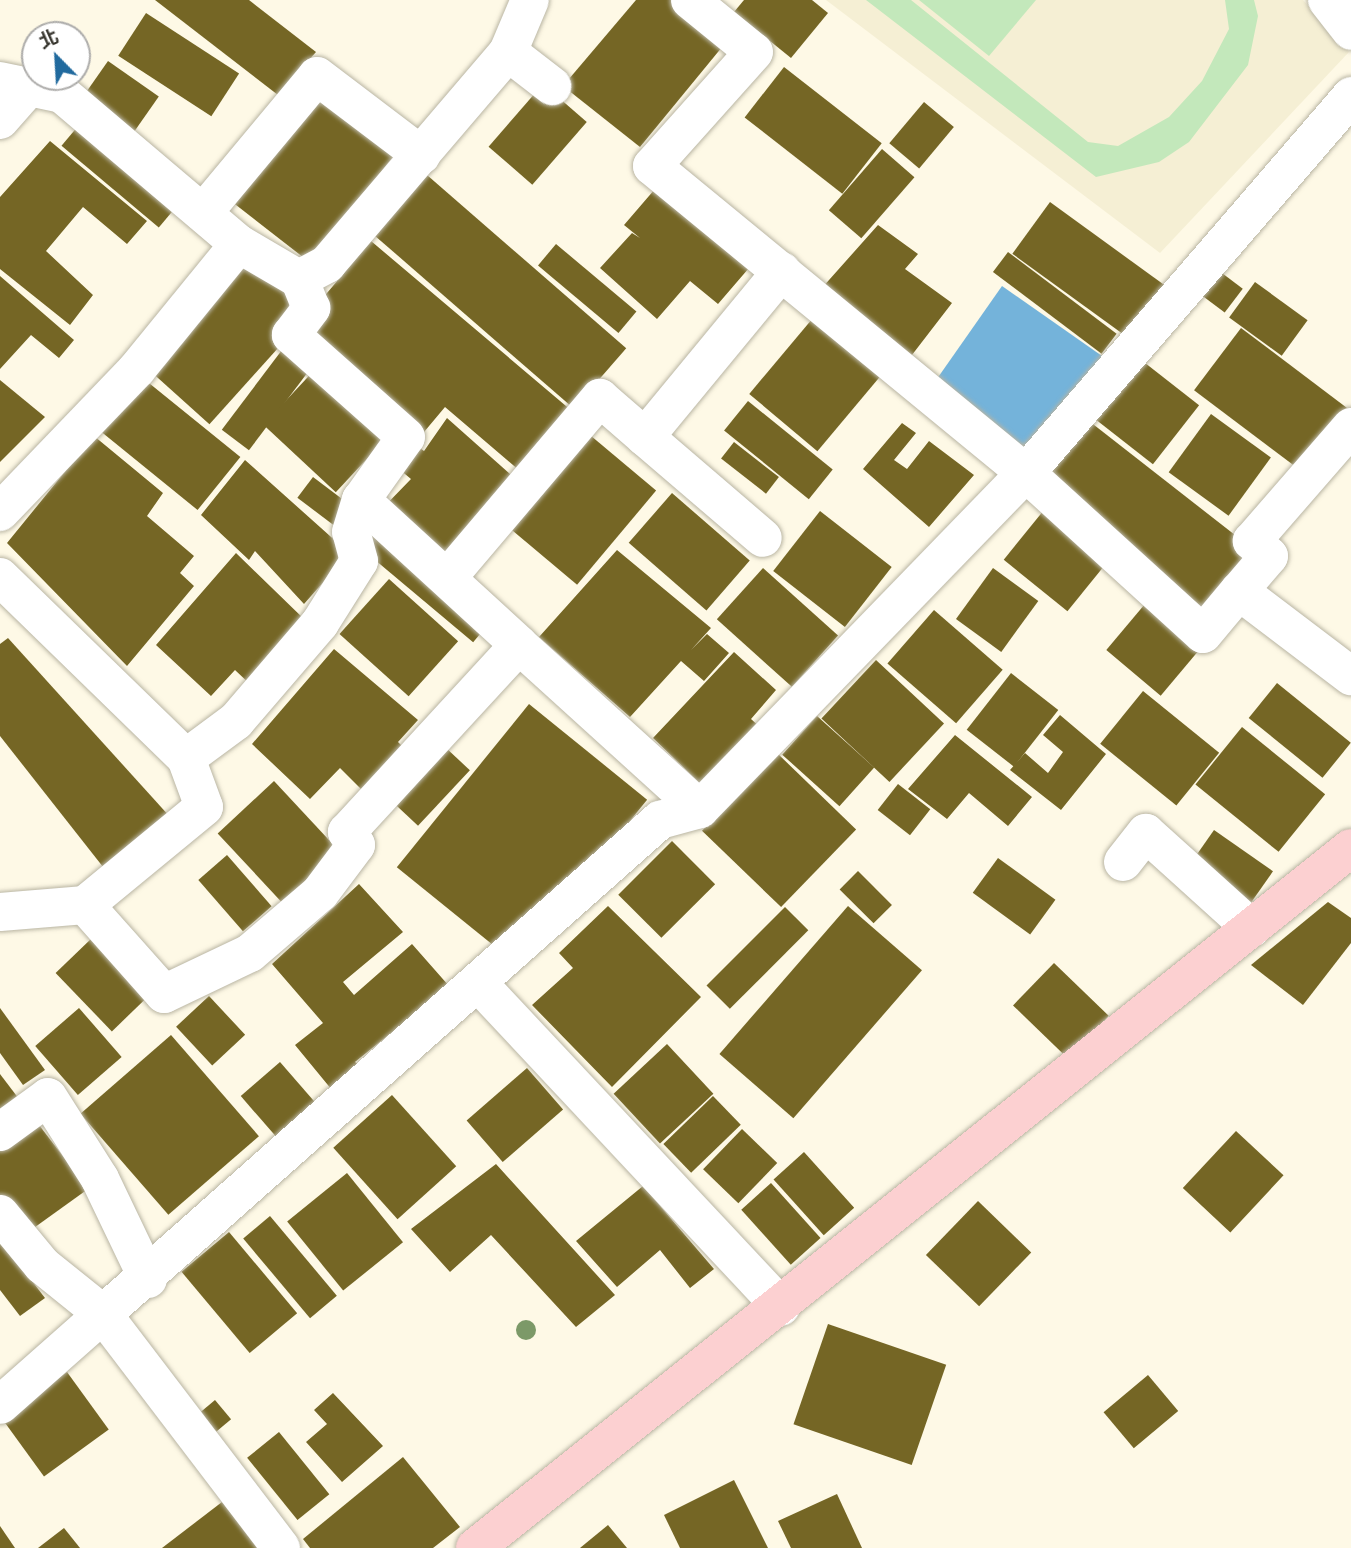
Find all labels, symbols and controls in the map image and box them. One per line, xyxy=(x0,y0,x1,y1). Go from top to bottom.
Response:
north arrow xyxy=(21,21,91,91)
text: 北 xyxy=(34,23,62,53)

